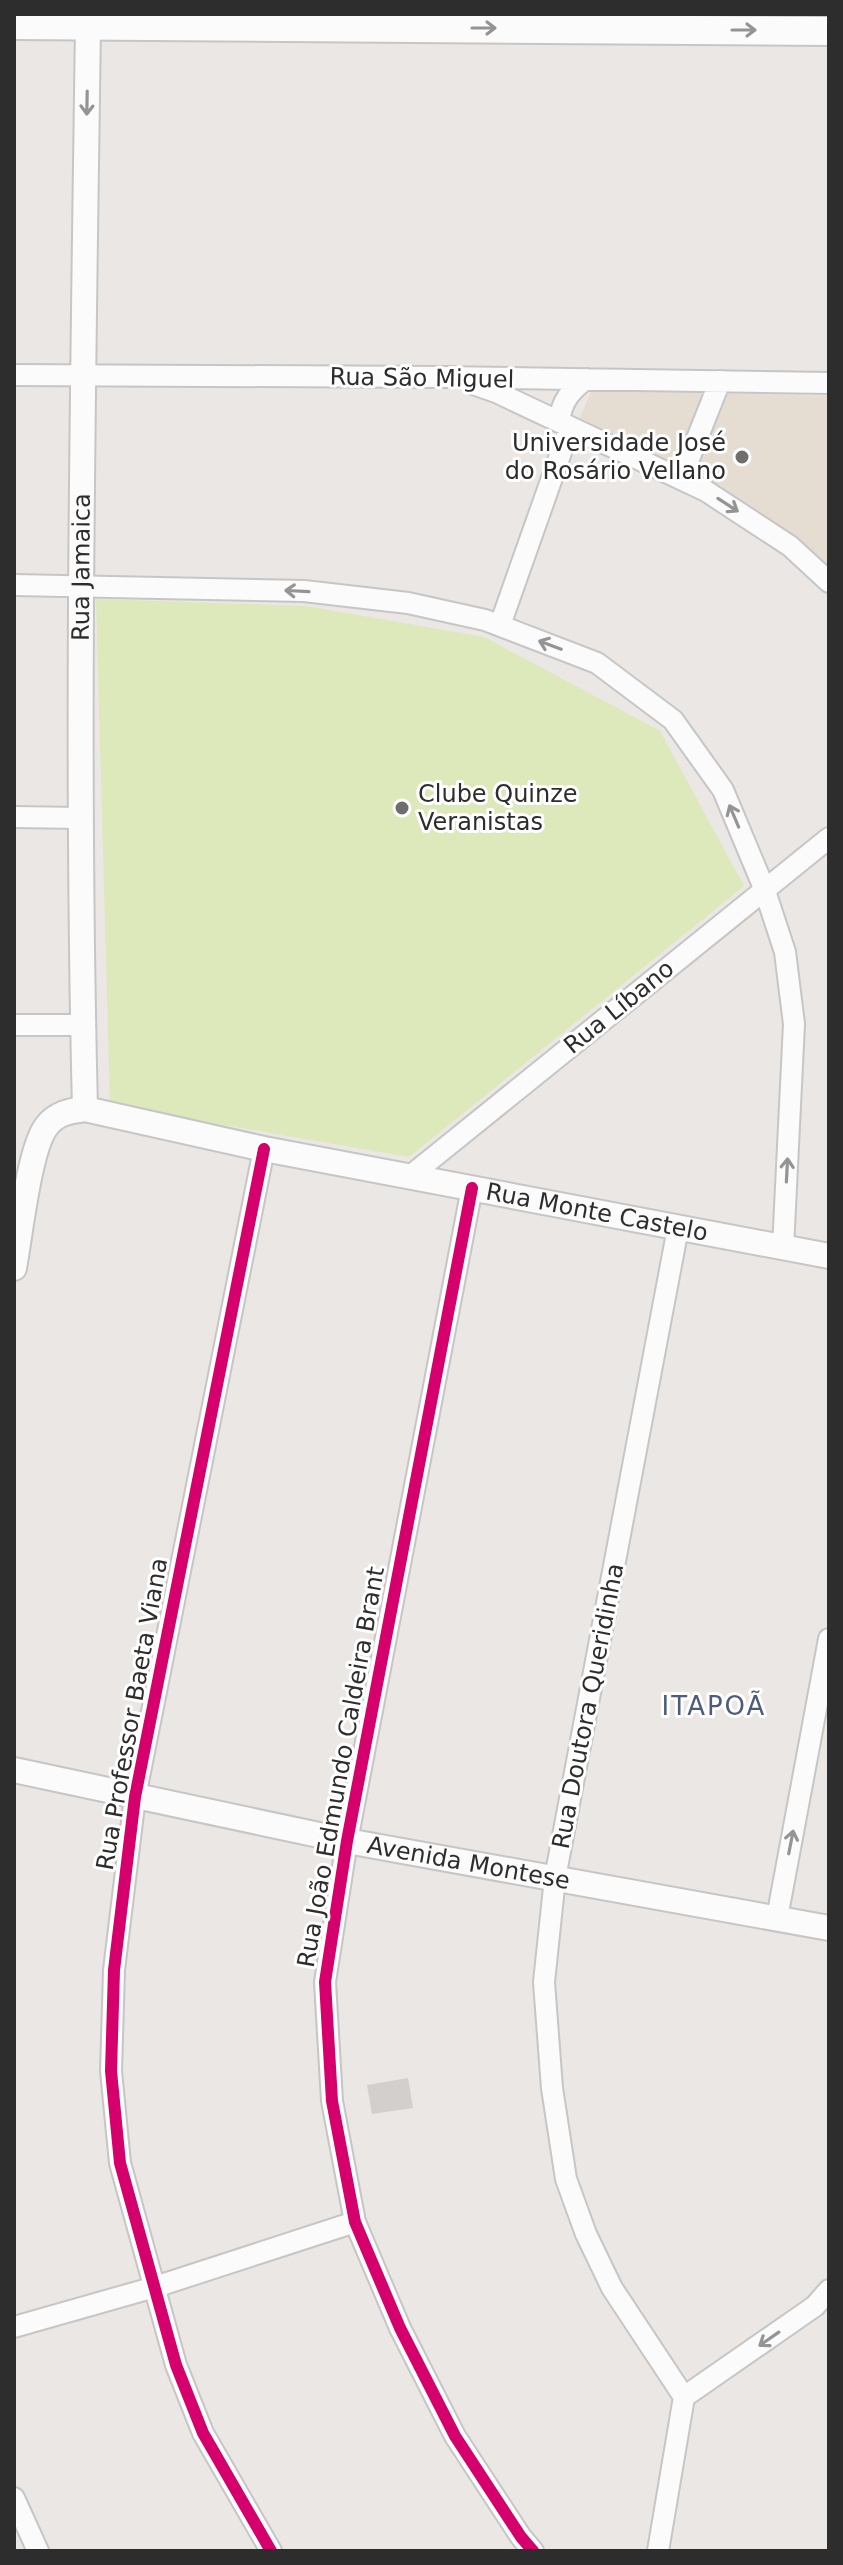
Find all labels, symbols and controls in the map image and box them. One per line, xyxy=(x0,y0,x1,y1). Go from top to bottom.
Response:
one-way arrow xyxy=(470,20,497,36)
one-way arrow xyxy=(730,22,757,38)
one-way arrow xyxy=(79,89,94,116)
street label: Rua São Miguel xyxy=(329,362,515,394)
place label: Universidade José do Rosário Vellano xyxy=(505,429,726,485)
marker: Universidade José do Rosário Vellano xyxy=(733,448,751,466)
street label: Rua Jamaica xyxy=(67,493,96,641)
one-way arrow xyxy=(716,496,738,513)
one-way arrow xyxy=(284,584,311,599)
one-way arrow xyxy=(538,637,563,651)
place label: Clube Quinze Veranistas xyxy=(418,780,578,836)
marker: Clube Quinze Veranistas xyxy=(393,799,411,817)
one-way arrow xyxy=(726,804,740,829)
street label: Rua Líbano xyxy=(558,954,680,1060)
one-way arrow xyxy=(780,1157,795,1184)
street label: Rua Monte Castelo xyxy=(484,1177,710,1247)
street label: Rua Professor Baeta Viana xyxy=(91,1556,173,1872)
street label: Rua Doutora Queridinha xyxy=(547,1561,629,1851)
street label: Rua João Edmundo Caldeira Brant xyxy=(292,1564,390,1970)
district label: ITAPOÃ xyxy=(662,1690,766,1721)
one-way arrow xyxy=(785,1830,800,1855)
street label: Avenida Montese xyxy=(365,1831,572,1895)
one-way arrow xyxy=(758,2331,780,2347)

